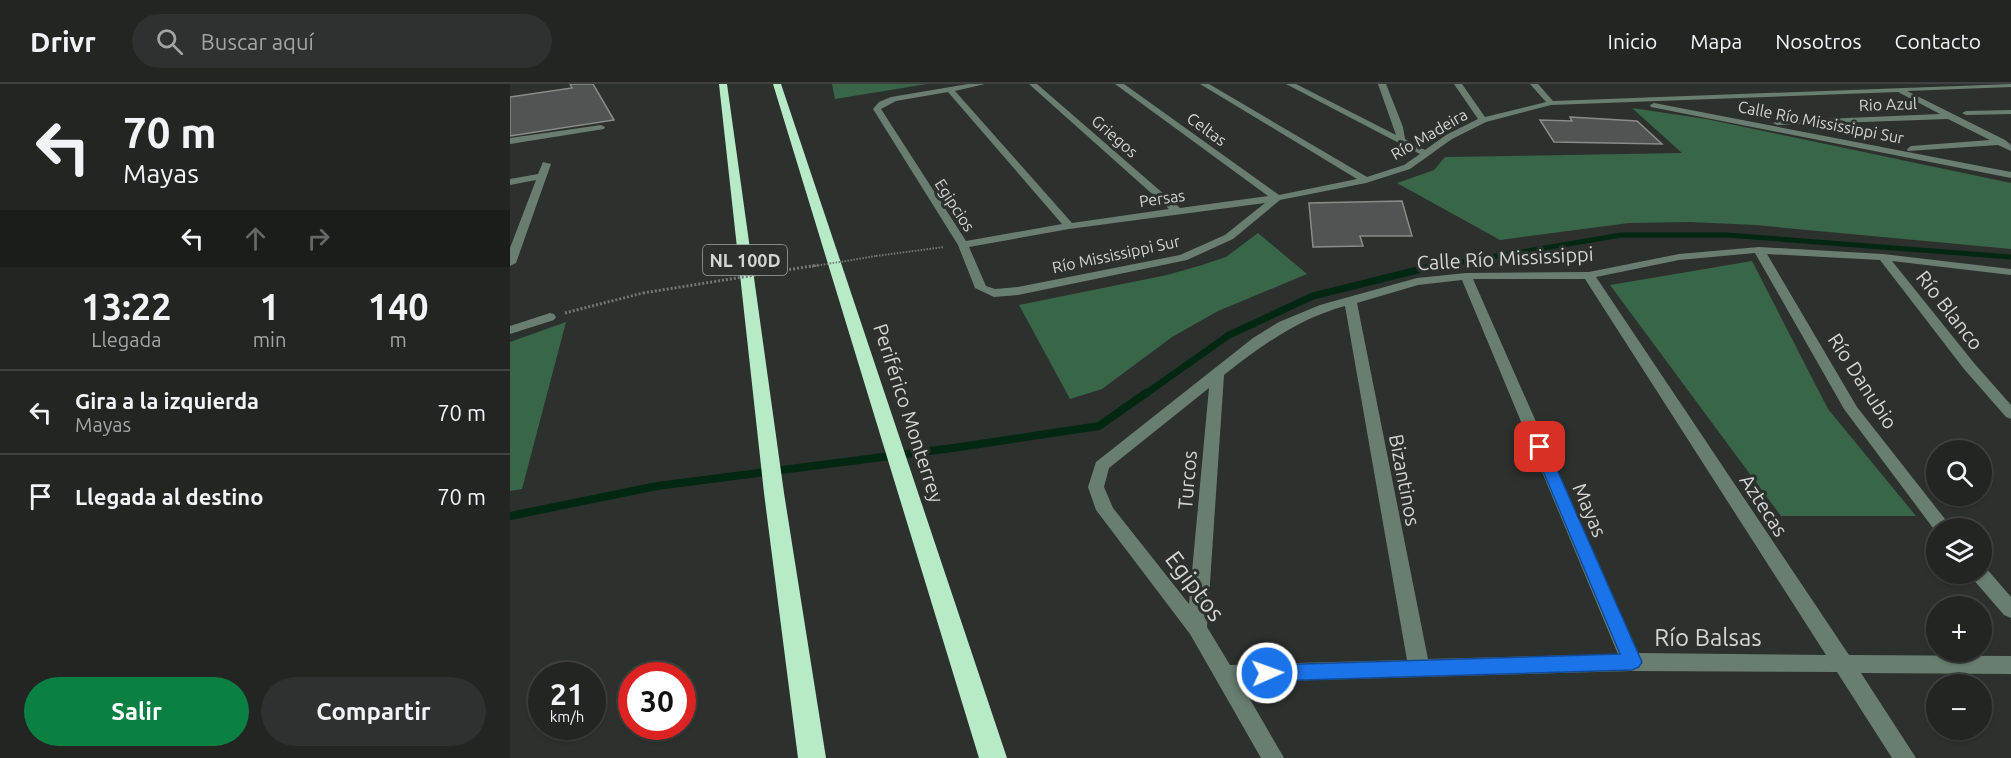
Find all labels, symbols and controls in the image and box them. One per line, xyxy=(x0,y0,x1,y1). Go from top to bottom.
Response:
search box xyxy=(132,14,552,68)
icon: search xyxy=(153,25,186,58)
text: Drivr xyxy=(30,26,96,57)
text: Buscar aquí xyxy=(201,29,314,54)
text: Inicio xyxy=(1608,29,1657,53)
text: Mapa xyxy=(1690,29,1742,53)
text: Nosotros xyxy=(1775,29,1862,53)
text: Contacto xyxy=(1895,29,1981,53)
street label: Rio Azul xyxy=(1859,94,1917,114)
street label: Calle Río Mississippi Sur xyxy=(1736,97,1906,147)
street label: Río Madeira xyxy=(1388,105,1470,163)
icon: left xyxy=(24,108,102,186)
text: 70 m xyxy=(123,109,217,156)
street label: Celtas xyxy=(1184,109,1230,149)
street label: Griegos xyxy=(1088,111,1142,161)
text: Mayas xyxy=(123,158,199,188)
street label: Egipcios xyxy=(931,175,979,235)
street label: Persas xyxy=(1138,186,1186,210)
icon: left xyxy=(176,222,209,255)
icon: ahead xyxy=(239,222,272,255)
icon: right xyxy=(302,222,335,255)
street label: Río Mississippi Sur xyxy=(1050,232,1182,276)
street label: Calle Río Mississippi xyxy=(1416,242,1594,274)
road number: NL 100D xyxy=(703,245,787,275)
street label: Río Blanco xyxy=(1912,266,1988,354)
text: 13:22 xyxy=(81,286,171,327)
text: 1 xyxy=(259,286,280,327)
text: 140 xyxy=(368,286,429,327)
street label: Periférico Monterrey xyxy=(869,321,949,506)
text: Llegada xyxy=(91,328,162,351)
text: min xyxy=(253,328,286,351)
text: m xyxy=(390,328,407,351)
street label: Río Danubio xyxy=(1824,329,1902,433)
text: Gira a la izquierda xyxy=(75,388,259,413)
icon: left xyxy=(24,396,57,429)
text: 70 m xyxy=(437,400,486,425)
text: Mayas xyxy=(75,413,131,436)
pin xyxy=(1514,421,1565,472)
icon: arrive xyxy=(1523,430,1556,463)
street label: Bizantinos xyxy=(1385,432,1425,528)
map controls xyxy=(1926,440,1992,740)
button: search xyxy=(1926,440,1992,506)
street label: Turcos xyxy=(1173,450,1201,510)
street label: Aztecas xyxy=(1735,470,1793,540)
icon: arrive xyxy=(24,480,57,513)
street label: Mayas xyxy=(1568,480,1612,540)
text: Llegada al destino xyxy=(75,484,263,509)
text: 70 m xyxy=(437,484,486,509)
button: layers xyxy=(1926,518,1992,584)
street label: Egiptos xyxy=(1160,546,1230,626)
button: + xyxy=(1926,596,1992,662)
street label: Río Balsas xyxy=(1654,624,1762,651)
position arrow xyxy=(1235,641,1299,705)
speed limit sign: 30 xyxy=(618,662,696,740)
button: − xyxy=(1926,674,1992,740)
button: Salir xyxy=(24,677,249,746)
button: Compartir xyxy=(261,677,486,746)
text: 21 xyxy=(550,677,584,711)
text: km/h xyxy=(550,708,584,725)

